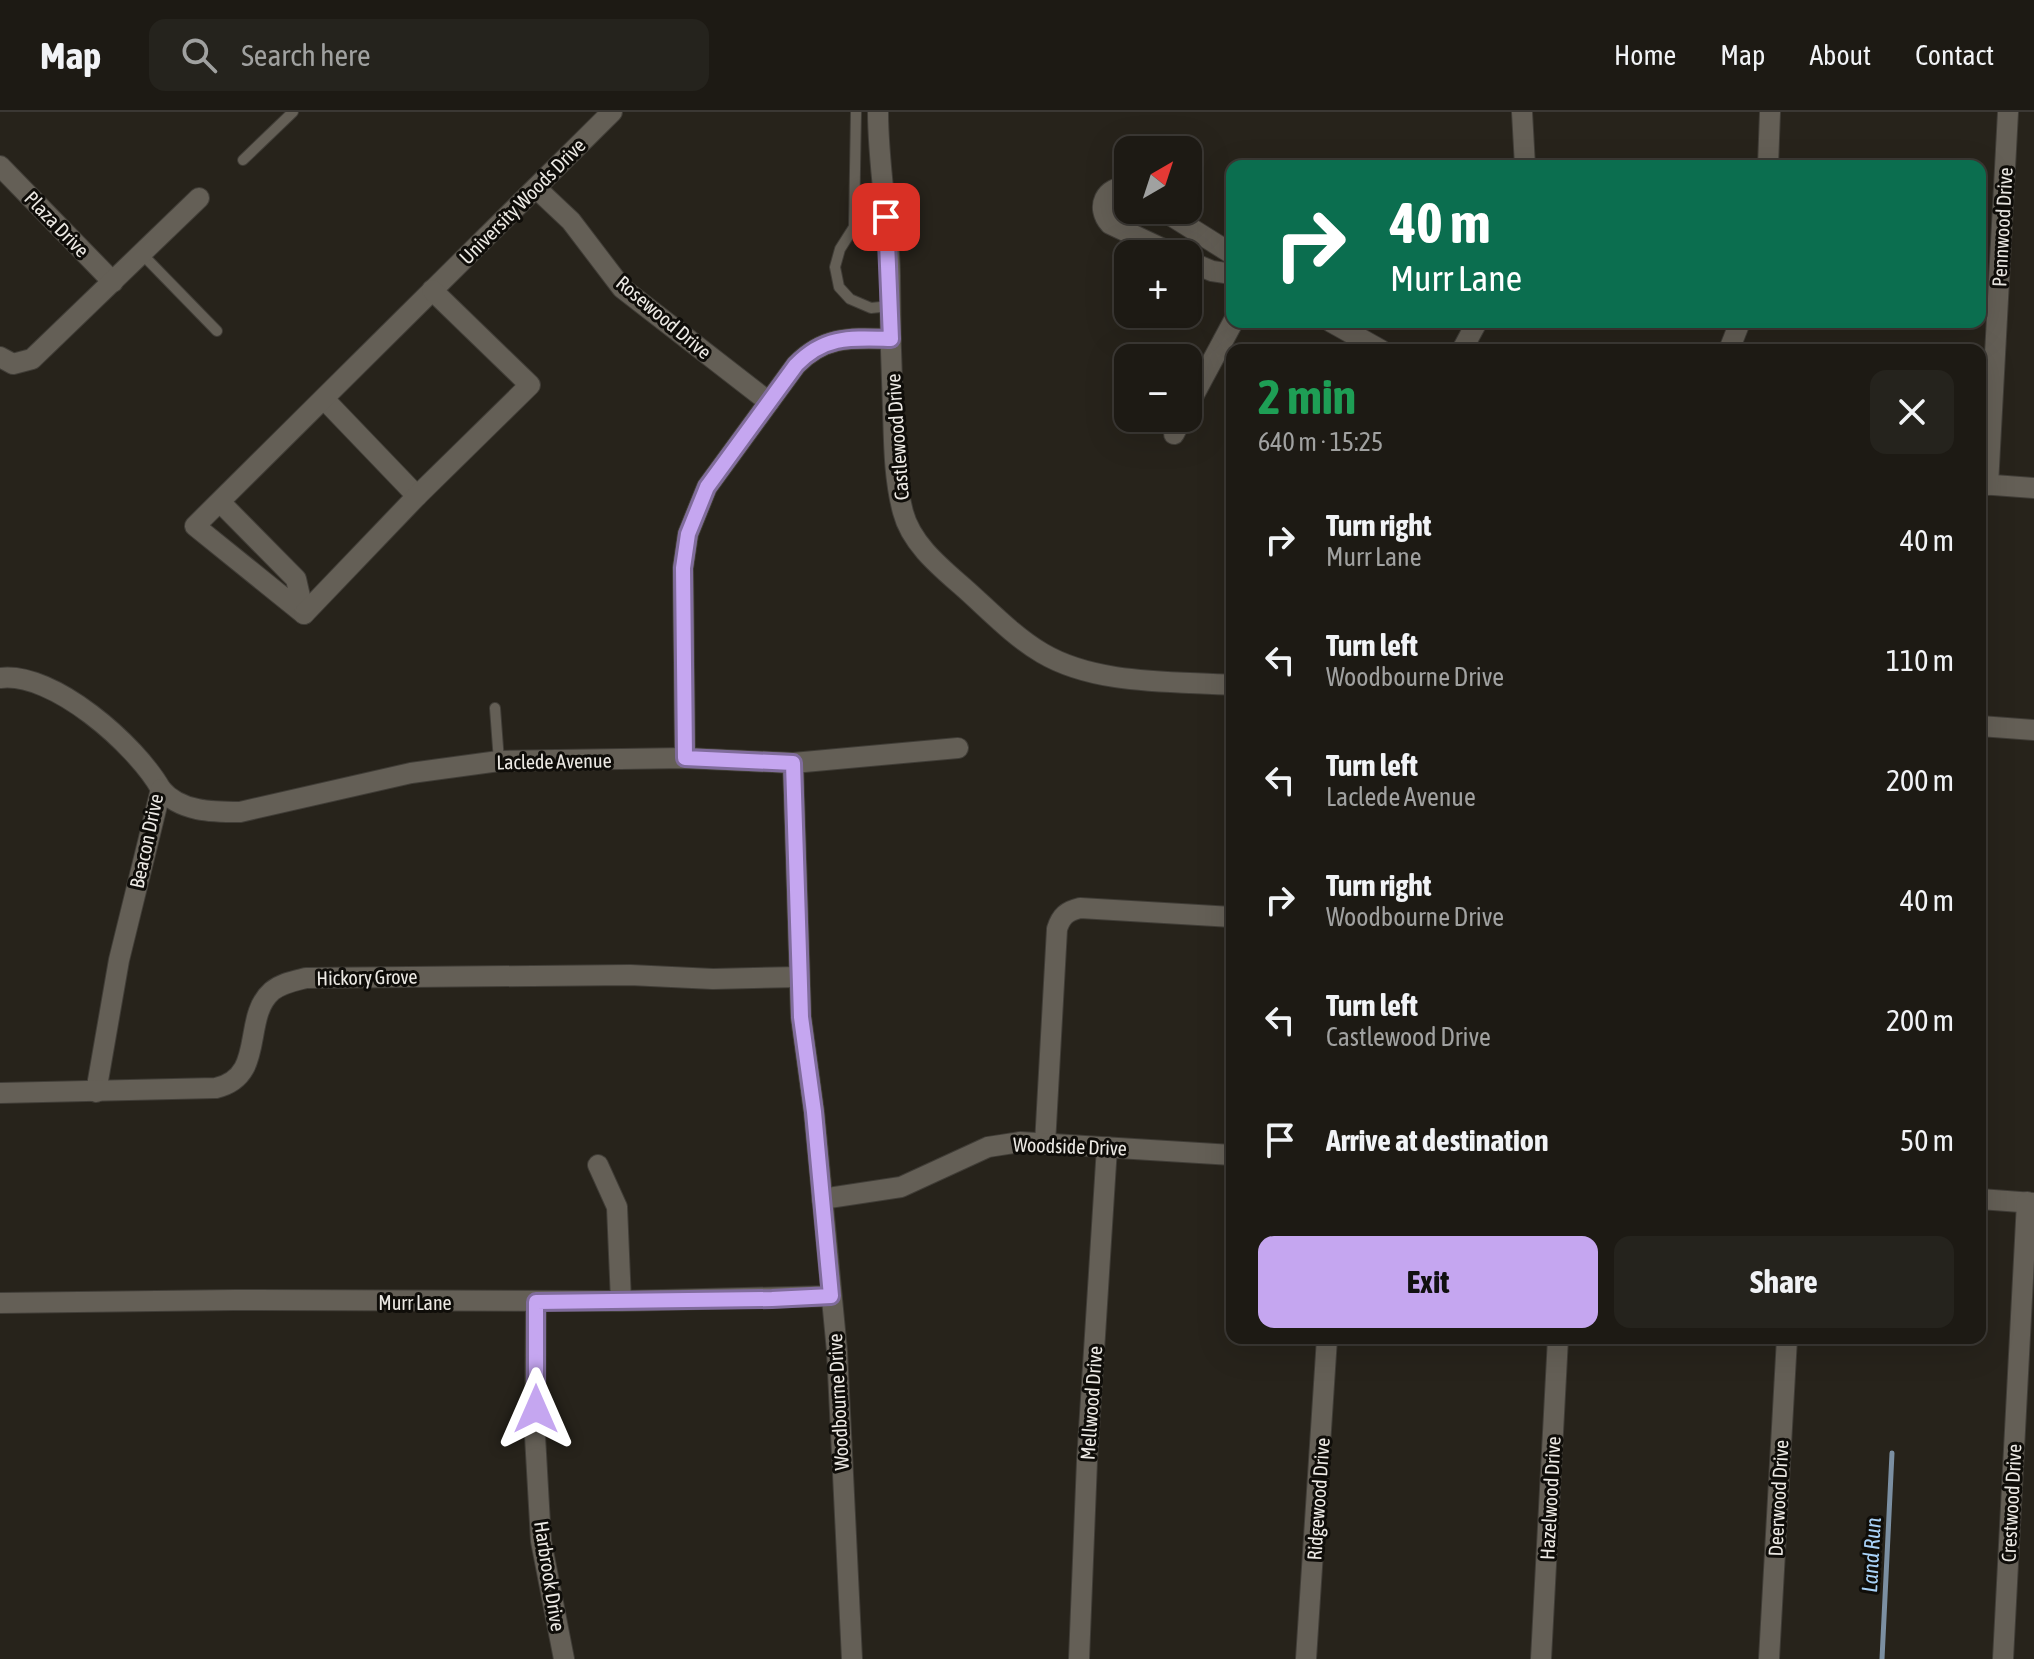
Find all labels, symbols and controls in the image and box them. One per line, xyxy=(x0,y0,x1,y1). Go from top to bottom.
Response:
search box xyxy=(149,19,709,91)
icon: search xyxy=(177,33,221,77)
text: Map xyxy=(40,34,101,77)
text: Search here xyxy=(241,38,371,72)
text: Home xyxy=(1614,39,1676,71)
text: Map xyxy=(1720,39,1765,71)
text: About xyxy=(1809,39,1871,71)
text: Contact xyxy=(1915,39,1994,71)
street label: University Woods Drive xyxy=(454,133,590,269)
north arrow xyxy=(1114,136,1202,224)
map controls xyxy=(1114,136,1202,432)
street label: Pennwood Drive xyxy=(1987,167,2017,287)
pin xyxy=(852,183,920,251)
street label: Plaza Drive xyxy=(20,186,94,262)
text: 40 m xyxy=(1390,191,1491,255)
icon: right xyxy=(1258,192,1362,296)
icon: arrive xyxy=(864,195,908,239)
button: + xyxy=(1114,240,1202,328)
text: Murr Lane xyxy=(1390,257,1522,299)
street label: Rosewood Drive xyxy=(612,271,716,363)
button: − xyxy=(1114,344,1202,432)
text: 2 min xyxy=(1258,369,1356,424)
button: close xyxy=(1870,370,1954,454)
street label: Castlewood Drive xyxy=(881,373,913,501)
text: 640 m · 15:25 xyxy=(1258,427,1383,457)
text: Turn right xyxy=(1326,508,1432,542)
icon: right xyxy=(1258,518,1302,562)
text: 40 m xyxy=(1900,523,1954,557)
text: Murr Lane xyxy=(1326,542,1421,572)
text: Turn left xyxy=(1326,628,1418,662)
icon: left xyxy=(1258,638,1302,682)
text: 110 m xyxy=(1886,643,1954,677)
text: Woodbourne Drive xyxy=(1326,662,1504,692)
street label: Laclede Avenue xyxy=(496,748,612,774)
text: Turn left xyxy=(1326,748,1418,782)
icon: left xyxy=(1258,758,1302,802)
text: 200 m xyxy=(1886,763,1954,797)
text: Laclede Avenue xyxy=(1326,782,1476,812)
street label: Beacon Drive xyxy=(125,792,167,890)
text: Turn right xyxy=(1326,868,1432,902)
icon: right xyxy=(1258,878,1302,922)
text: 40 m xyxy=(1900,883,1954,917)
text: Woodbourne Drive xyxy=(1326,902,1504,932)
street label: Hickory Grove xyxy=(316,965,418,989)
text: Turn left xyxy=(1326,988,1418,1022)
icon: left xyxy=(1258,998,1302,1042)
text: 200 m xyxy=(1886,1003,1954,1037)
text: Castlewood Drive xyxy=(1326,1022,1491,1052)
icon: arrive xyxy=(1258,1118,1302,1162)
text: Arrive at destination xyxy=(1326,1123,1548,1157)
text: 50 m xyxy=(1900,1123,1954,1157)
street label: Woodside Drive xyxy=(1013,1133,1127,1159)
button: Exit xyxy=(1258,1236,1598,1328)
button: Share xyxy=(1614,1236,1954,1328)
street label: Murr Lane xyxy=(378,1291,452,1314)
street label: Woodbourne Drive xyxy=(823,1333,853,1471)
street label: Mellwood Drive xyxy=(1076,1345,1106,1461)
position arrow xyxy=(494,1367,578,1451)
street label: Hazelwood Drive xyxy=(1535,1436,1565,1560)
street label: Ridgewood Drive xyxy=(1302,1437,1334,1561)
street label: Deerwood Drive xyxy=(1763,1439,1793,1557)
street label: Crestwood Drive xyxy=(1996,1443,2026,1563)
water label: Land Run xyxy=(1856,1516,1886,1593)
street label: Harbrook Drive xyxy=(530,1519,570,1633)

